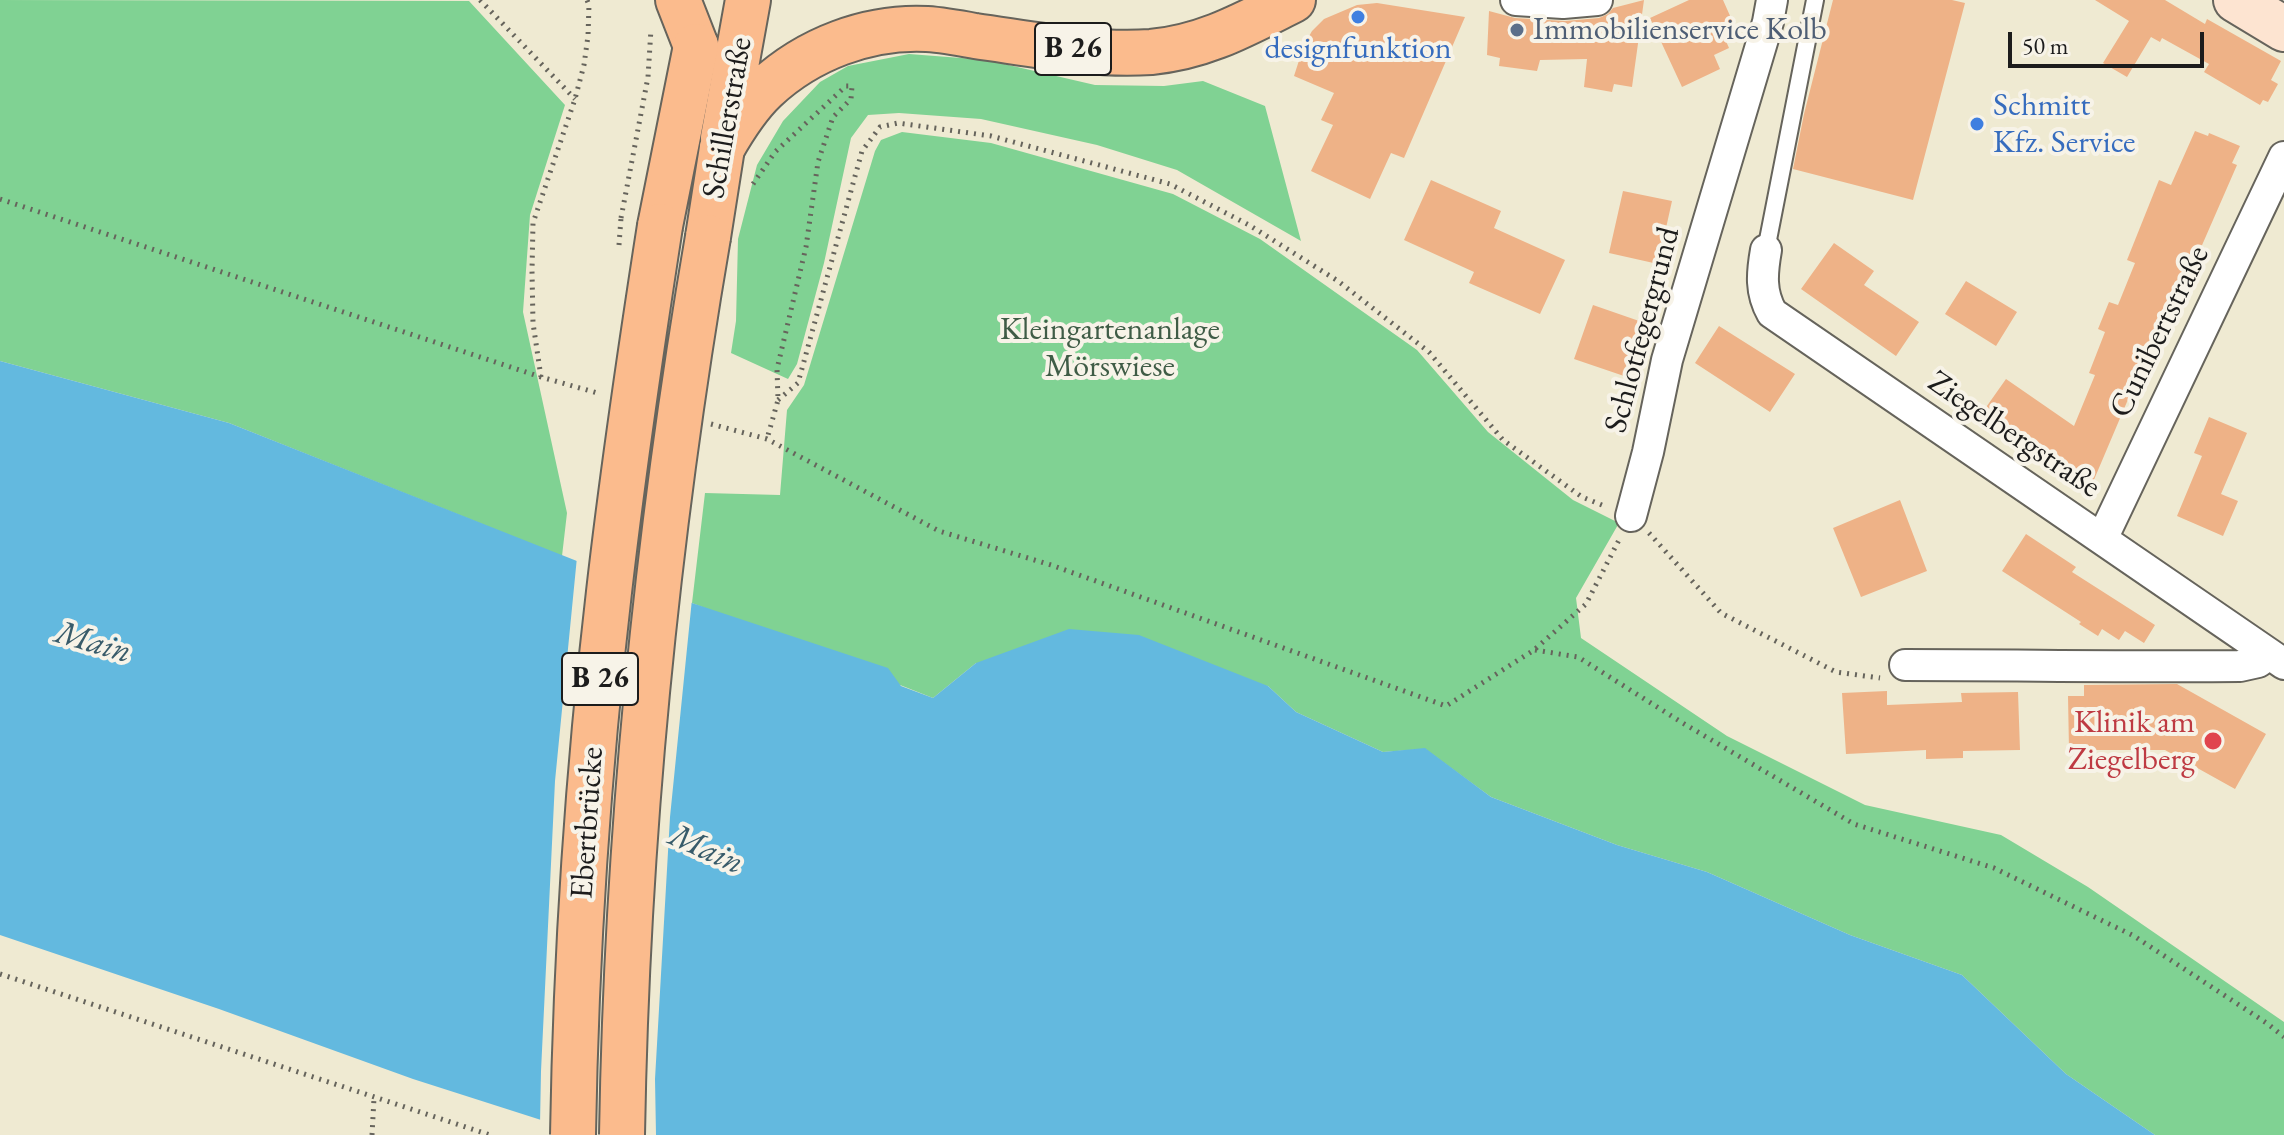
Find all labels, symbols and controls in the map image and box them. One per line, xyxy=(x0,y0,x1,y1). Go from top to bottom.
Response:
marker: designfunktion xyxy=(1349,8,1367,26)
place label: Immobilienservice Kolb xyxy=(1533,11,1827,49)
scale bar xyxy=(2012,16,2208,66)
marker: Immobilienservice Kolb xyxy=(1508,21,1526,39)
road number: B 26 xyxy=(1035,23,1111,75)
place label: designfunktion xyxy=(1264,30,1452,68)
text: 50 m xyxy=(2022,30,2069,61)
street label: Schillerstraße xyxy=(695,34,761,202)
place label: Schmitt Kfz. Service xyxy=(1993,87,2136,162)
marker: Schmitt Kfz. Service xyxy=(1968,115,1986,133)
street label: Schlotfegergrund xyxy=(1597,223,1689,437)
street label: Cunibertstraße xyxy=(2102,240,2218,424)
park label: Kleingartenanlage Mörswiese xyxy=(1000,311,1220,386)
street label: Ziegelbergstraße xyxy=(1920,363,2108,507)
water label: Main xyxy=(50,613,136,673)
road number: B 26 xyxy=(562,653,638,705)
place label: Klinik am Ziegelberg xyxy=(2068,704,2195,779)
marker: Klinik am Ziegelberg xyxy=(2202,730,2224,752)
street label: Ebertbrücke xyxy=(564,746,612,900)
water label: Main xyxy=(662,816,750,884)

